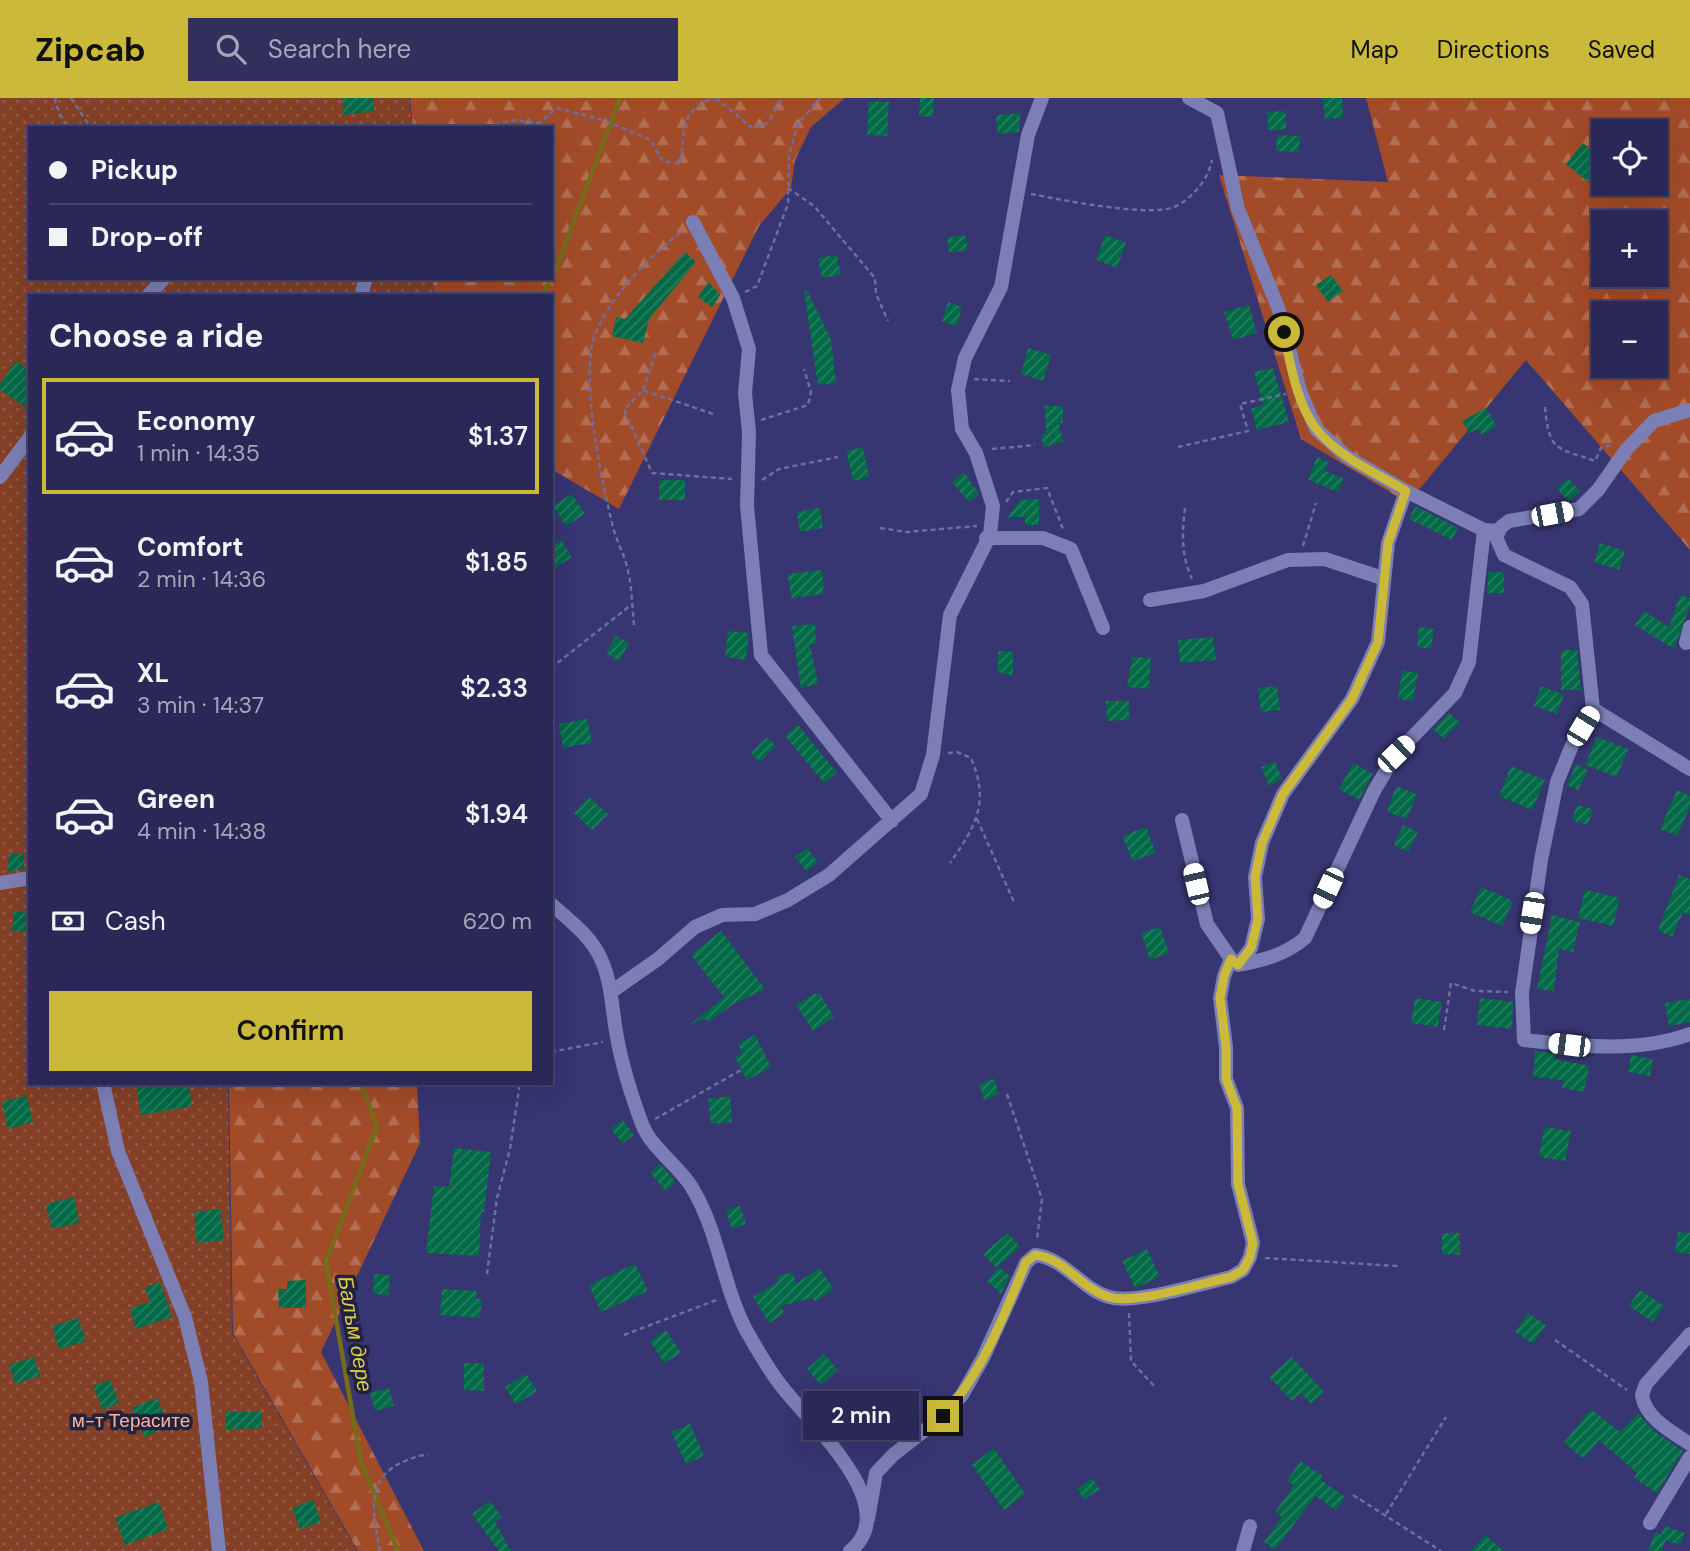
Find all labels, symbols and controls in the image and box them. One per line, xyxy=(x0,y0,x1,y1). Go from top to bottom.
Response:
search box xyxy=(188,18,678,81)
text: Zipcab xyxy=(35,28,146,71)
icon: search xyxy=(212,30,250,68)
text: Search here xyxy=(268,32,411,66)
text: Map xyxy=(1351,34,1399,65)
text: Directions xyxy=(1437,34,1550,65)
text: Saved xyxy=(1588,34,1655,65)
map controls xyxy=(1591,119,1668,378)
button: locate xyxy=(1591,119,1668,196)
text: Pickup xyxy=(91,153,178,187)
button: + xyxy=(1591,210,1668,287)
text: Drop-off xyxy=(91,220,203,254)
button: − xyxy=(1591,301,1668,378)
text: Choose a ride xyxy=(49,315,264,357)
route start xyxy=(1268,316,1300,348)
text: Economy xyxy=(137,404,255,438)
icon: car xyxy=(53,405,116,468)
text: $1.37 xyxy=(468,419,528,453)
text: 1 min · 14:35 xyxy=(137,438,260,468)
car xyxy=(1530,500,1575,528)
text: Comfort xyxy=(137,530,243,564)
icon: car xyxy=(53,531,116,594)
text: $1.85 xyxy=(465,545,528,579)
text: 2 min · 14:36 xyxy=(137,564,266,594)
text: XL xyxy=(137,656,169,690)
icon: car xyxy=(53,657,116,720)
text: $2.33 xyxy=(460,671,528,705)
text: 3 min · 14:37 xyxy=(137,690,264,720)
car xyxy=(1564,703,1603,749)
car xyxy=(1374,732,1419,776)
text: Green xyxy=(137,782,215,816)
icon: car xyxy=(53,783,116,846)
text: $1.94 xyxy=(465,797,528,831)
text: 4 min · 14:38 xyxy=(137,816,266,846)
car xyxy=(1182,861,1211,907)
car xyxy=(1310,865,1347,911)
car xyxy=(1519,891,1546,935)
icon: cash xyxy=(49,902,87,940)
text: Cash xyxy=(105,904,166,938)
text: 620 m xyxy=(463,906,532,936)
button: Confirm xyxy=(49,991,532,1071)
car xyxy=(1547,1032,1592,1058)
water label: Балъм дере xyxy=(331,1274,379,1394)
callout: 2 min xyxy=(803,1392,918,1440)
text: 2 min xyxy=(831,1400,891,1430)
route end xyxy=(927,1400,959,1432)
park label: м-т Терасите xyxy=(72,1408,190,1433)

